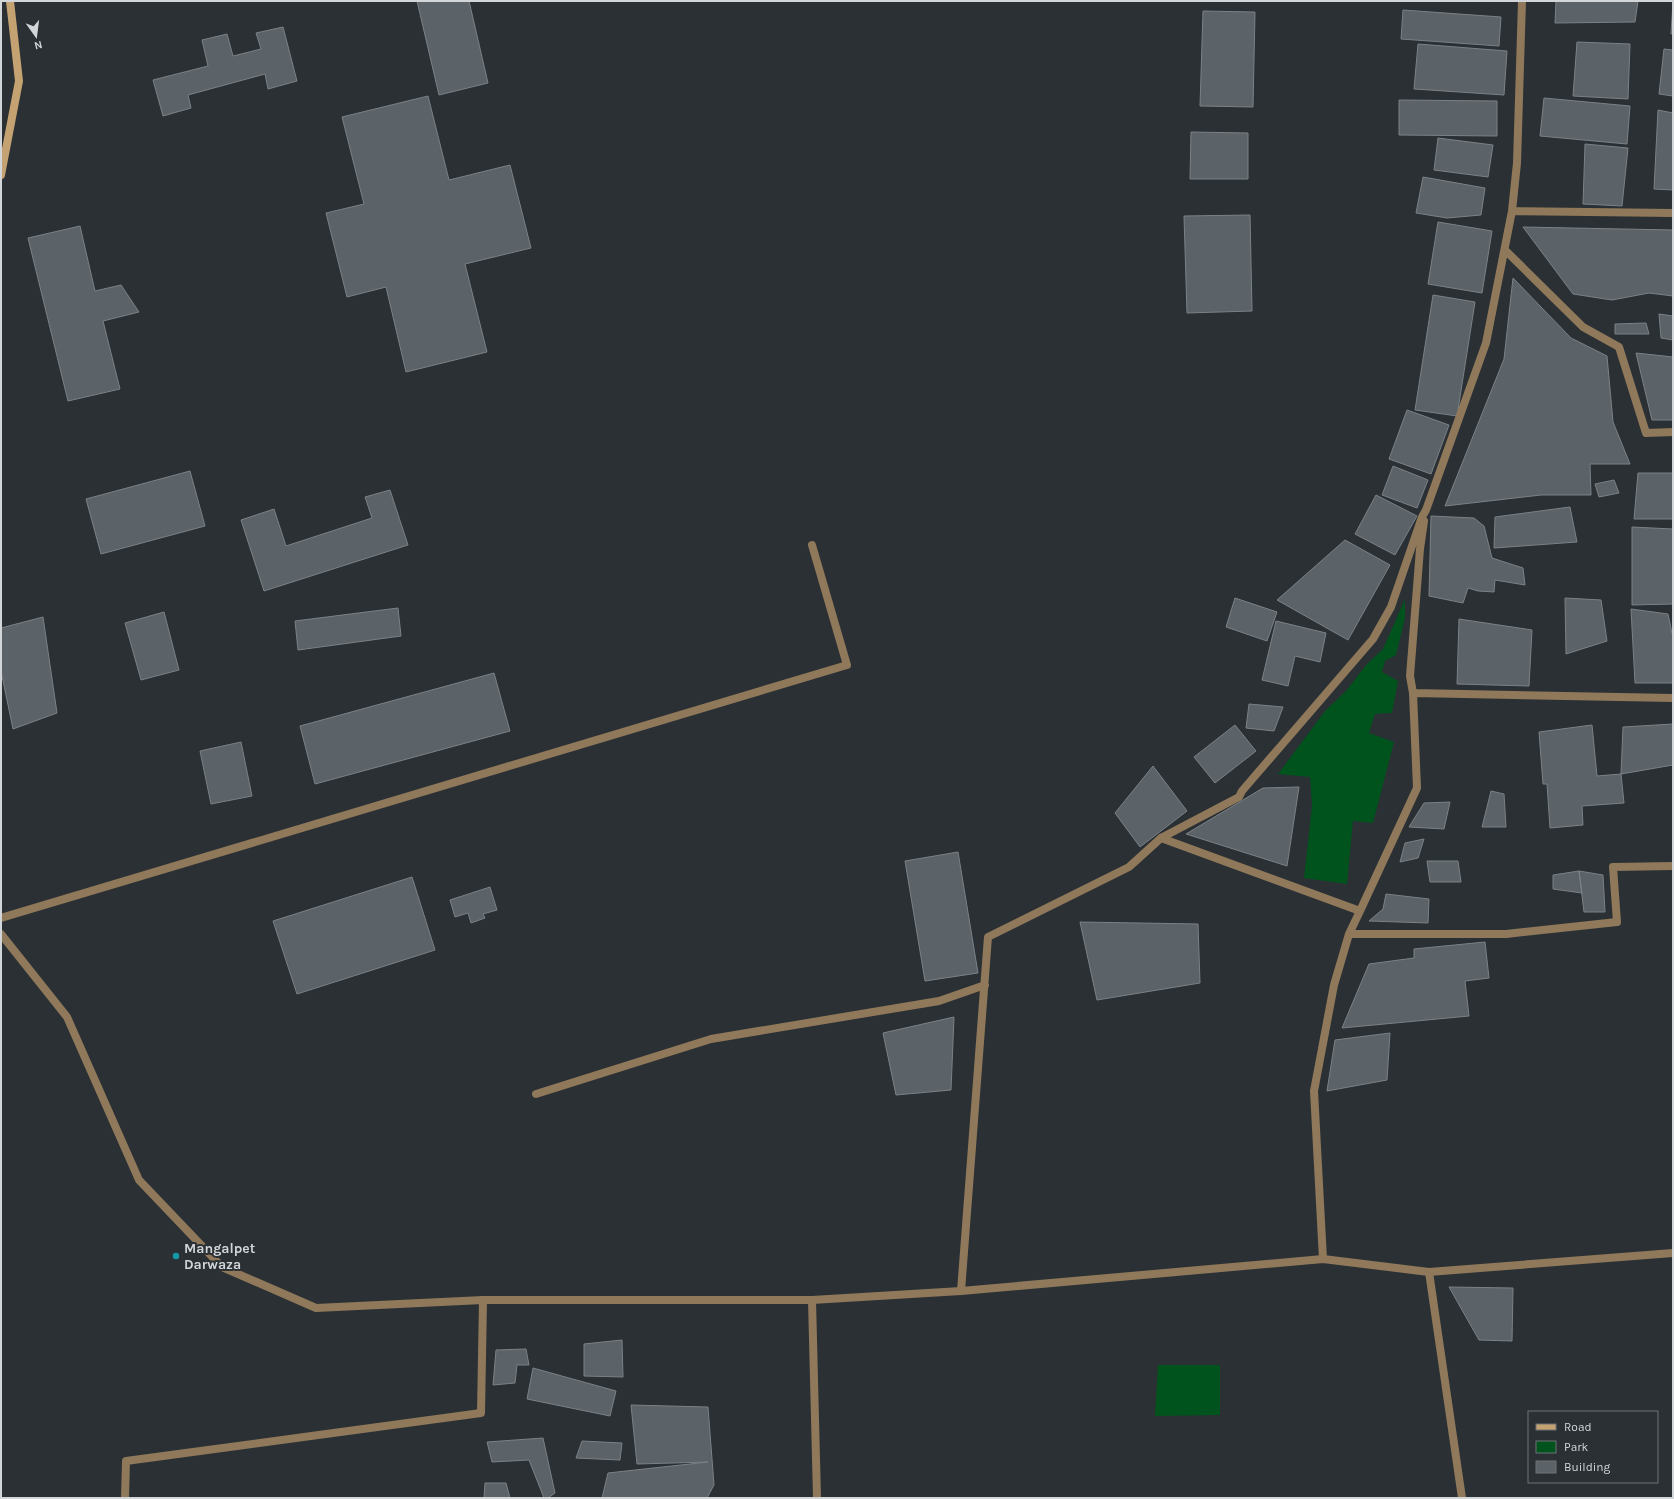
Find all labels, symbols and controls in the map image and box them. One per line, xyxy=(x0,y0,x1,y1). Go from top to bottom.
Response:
north arrow xyxy=(16,16,56,56)
text: N xyxy=(33,38,44,52)
place label: Mangalpet Darwaza xyxy=(184,1240,256,1273)
marker: Mangalpet Darwaza xyxy=(171,1251,181,1261)
legend xyxy=(1528,1411,1658,1483)
text: Road xyxy=(1564,1420,1592,1434)
text: Park xyxy=(1564,1440,1589,1454)
text: Building xyxy=(1564,1460,1611,1474)

